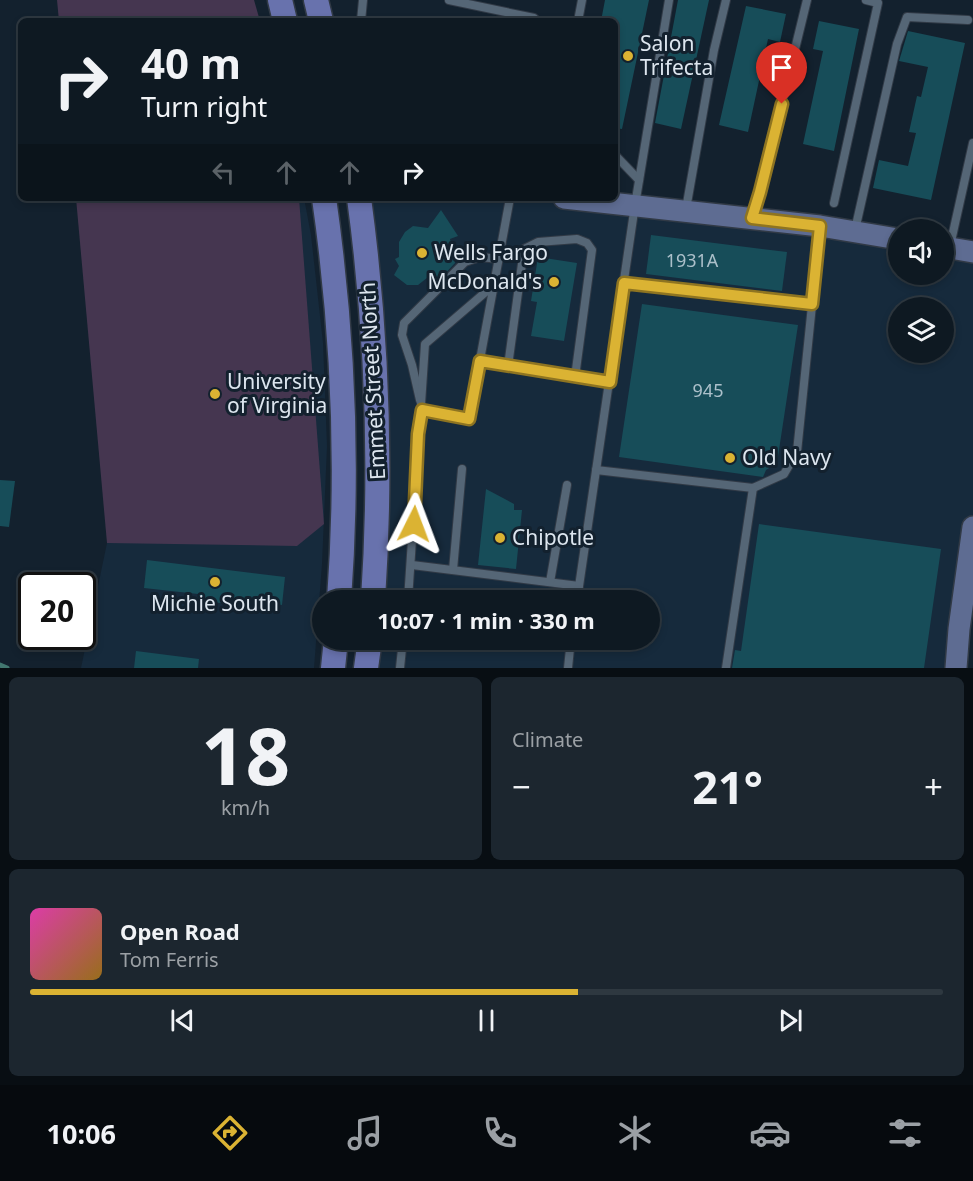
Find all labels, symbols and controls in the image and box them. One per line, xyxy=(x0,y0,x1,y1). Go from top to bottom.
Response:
place label: Salon Trifecta xyxy=(640,29,713,81)
text: 40 m xyxy=(141,34,241,91)
icon: right xyxy=(42,42,120,120)
pin xyxy=(756,42,807,104)
marker: Salon Trifecta xyxy=(621,49,635,63)
icon: arrive xyxy=(765,51,798,84)
text: Turn right xyxy=(141,88,267,125)
icon: left xyxy=(207,156,240,189)
icon: ahead xyxy=(270,156,303,189)
icon: ahead xyxy=(333,156,366,189)
icon: right xyxy=(396,156,429,189)
map controls xyxy=(888,219,954,363)
button: sound xyxy=(888,219,954,285)
place label: Wells Fargo xyxy=(434,238,548,266)
marker: Wells Fargo xyxy=(415,246,429,260)
house number: 1931A xyxy=(666,248,719,272)
place label: McDonald's xyxy=(428,267,542,295)
marker: McDonald's xyxy=(547,275,561,289)
street label: Emmet Street North xyxy=(353,282,391,481)
button: layers xyxy=(888,297,954,363)
place label: University of Virginia xyxy=(227,367,327,419)
house number: 945 xyxy=(693,378,723,402)
marker: University of Virginia xyxy=(208,387,222,401)
place label: Old Navy xyxy=(742,443,832,471)
marker: Old Navy xyxy=(723,451,737,465)
position arrow xyxy=(382,492,446,556)
place label: Chipotle xyxy=(512,523,594,551)
marker: Chipotle xyxy=(493,531,507,545)
speed limit sign: 20 xyxy=(18,572,96,650)
marker: Michie South xyxy=(208,575,222,589)
place label: Michie South xyxy=(151,589,279,617)
text: 10:07 · 1 min · 330 m xyxy=(377,605,595,635)
text: 18 xyxy=(201,702,290,808)
text: Climate xyxy=(512,726,583,753)
text: 21° xyxy=(692,756,763,817)
text: − xyxy=(512,764,531,809)
text: + xyxy=(924,764,943,809)
text: km/h xyxy=(221,794,270,821)
text: Open Road xyxy=(120,916,240,946)
text: Tom Ferris xyxy=(120,946,219,973)
icon: previous xyxy=(166,1004,199,1037)
icon: pause xyxy=(470,1004,503,1037)
icon: next xyxy=(774,1004,807,1037)
icon: directions xyxy=(209,1112,251,1154)
icon: music xyxy=(344,1112,386,1154)
icon: phone xyxy=(479,1112,521,1154)
icon: climate xyxy=(614,1112,656,1154)
icon: car xyxy=(749,1112,791,1154)
icon: filters xyxy=(884,1112,926,1154)
text: 10:06 xyxy=(47,1115,116,1152)

